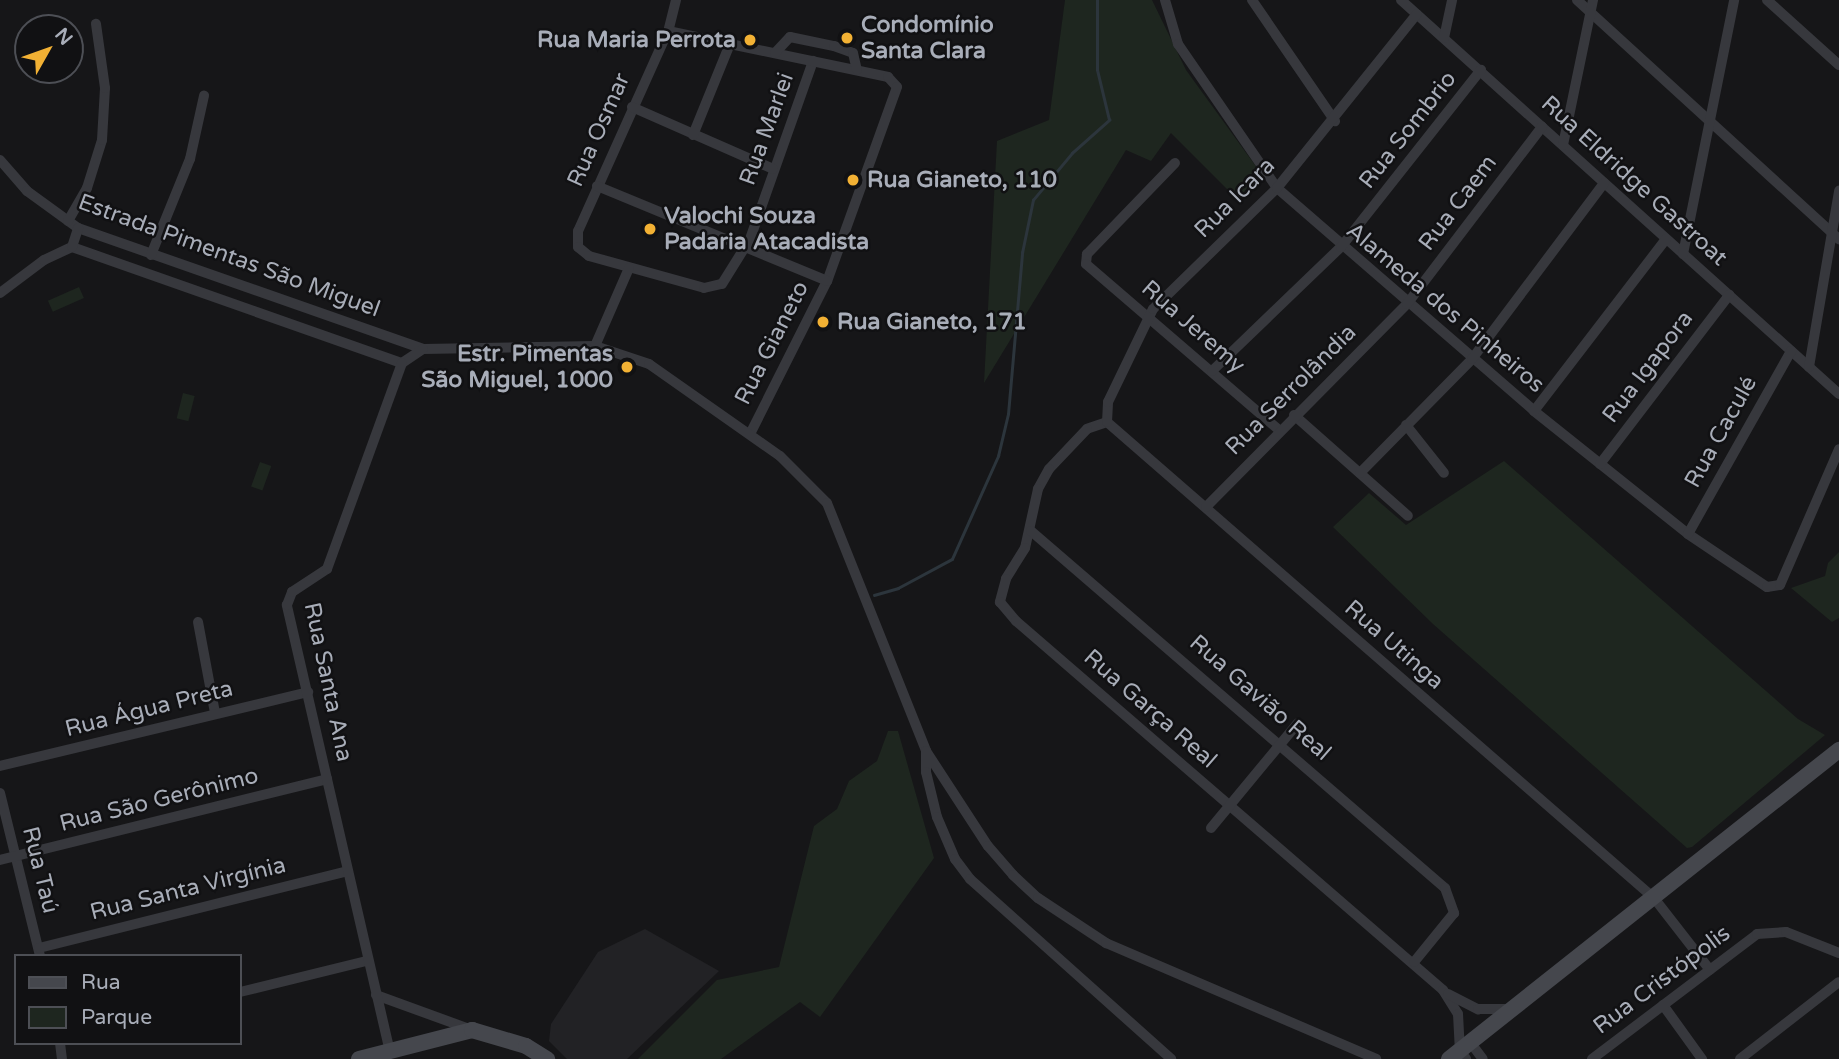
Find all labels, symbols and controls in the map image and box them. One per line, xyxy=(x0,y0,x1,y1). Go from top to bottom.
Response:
place label: Condomínio Santa Clara xyxy=(861,11,994,65)
north arrow xyxy=(14,14,84,84)
text: N xyxy=(50,24,77,50)
place label: Rua Maria Perrota xyxy=(537,26,736,54)
marker: Condomínio Santa Clara xyxy=(839,30,855,46)
marker: Rua Maria Perrota xyxy=(742,32,758,48)
street label: Rua Sombrio xyxy=(1354,66,1462,194)
street label: Rua Osmar xyxy=(562,69,636,191)
street label: Rua Marlei xyxy=(734,69,800,189)
street label: Rua Eldridge Gastroat xyxy=(1535,90,1733,272)
street label: Rua Caem xyxy=(1413,150,1503,256)
street label: Rua Icara xyxy=(1189,152,1281,244)
place label: Rua Gianeto, 110 xyxy=(867,166,1057,194)
marker: Rua Gianeto, 110 xyxy=(845,172,861,188)
street label: Estrada Pimentas São Miguel xyxy=(74,188,384,324)
place label: Valochi Souza Padaria Atacadista xyxy=(664,202,869,256)
street label: Alameda dos Pinheiros xyxy=(1340,217,1550,399)
marker: Valochi Souza Padaria Atacadista xyxy=(642,221,658,237)
street label: Rua Jeremy xyxy=(1136,275,1250,379)
street label: Rua Gianeto xyxy=(729,277,815,409)
street label: Rua Igapora xyxy=(1597,306,1699,428)
place label: Rua Gianeto, 171 xyxy=(837,308,1027,336)
marker: Rua Gianeto, 171 xyxy=(815,314,831,330)
street label: Rua Serrolândia xyxy=(1220,319,1362,461)
place label: Estr. Pimentas São Miguel, 1000 xyxy=(421,340,613,394)
marker: Estr. Pimentas São Miguel, 1000 xyxy=(619,359,635,375)
street label: Rua Caculé xyxy=(1679,371,1763,493)
street label: Rua Utinga xyxy=(1339,594,1449,696)
street label: Rua Santa Ana xyxy=(298,600,358,764)
street label: Rua Gavião Real xyxy=(1184,629,1336,767)
street label: Rua Garça Real xyxy=(1078,644,1222,774)
street label: Rua Água Preta xyxy=(62,675,236,743)
street label: Rua São Gerônimo xyxy=(57,762,261,838)
street label: Rua Taú xyxy=(16,824,64,916)
street label: Rua Santa Virgínia xyxy=(87,851,289,927)
street label: Rua Cristópolis xyxy=(1588,920,1736,1040)
legend xyxy=(14,954,242,1045)
text: Rua xyxy=(81,970,121,995)
text: Parque xyxy=(81,1005,152,1030)

